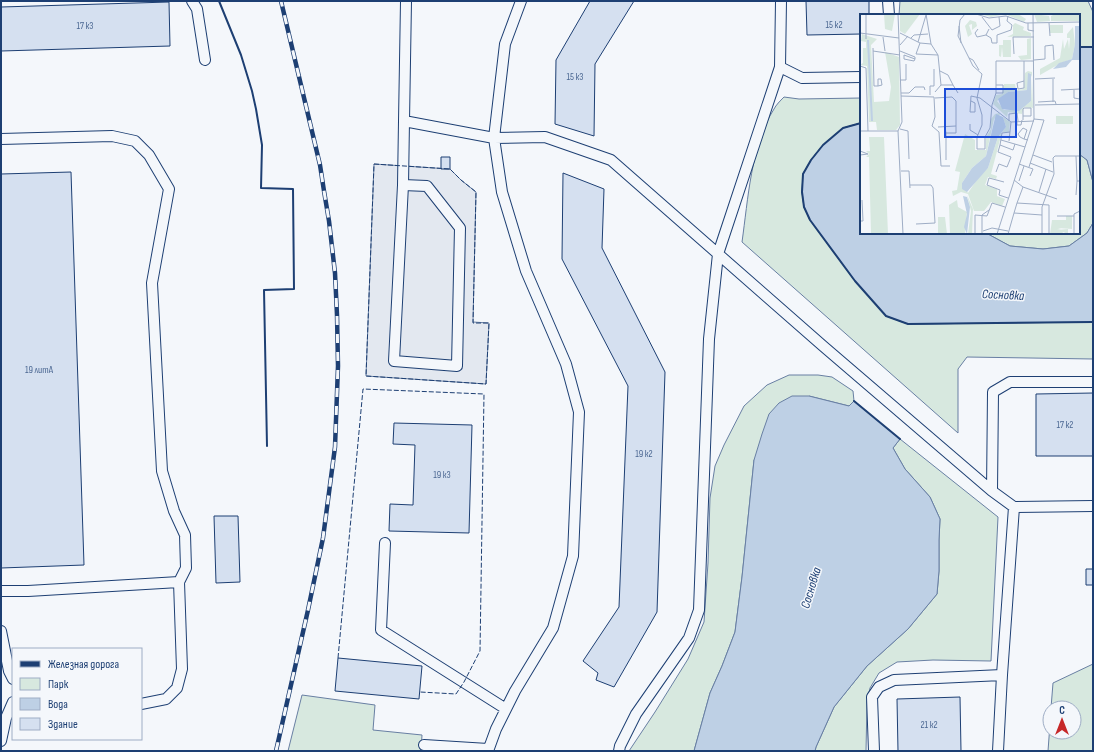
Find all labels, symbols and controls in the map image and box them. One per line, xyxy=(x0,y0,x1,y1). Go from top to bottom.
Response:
inset map xyxy=(860,14,1080,234)
house number: 15 к2 xyxy=(826,19,843,31)
house number: 17 к3 xyxy=(76,20,94,32)
house number: 15 к3 xyxy=(566,71,584,83)
water label: Сосновка xyxy=(981,286,1025,304)
house number: 19 литА xyxy=(25,364,54,376)
house number: 17 к2 xyxy=(1057,419,1073,431)
house number: 19 к2 xyxy=(635,448,653,460)
house number: 19 к3 xyxy=(433,469,451,481)
water label: Сосновка xyxy=(797,565,825,611)
legend xyxy=(12,648,142,740)
text: Железная дорога xyxy=(48,657,120,672)
text: Парк xyxy=(48,677,69,692)
text: Вода xyxy=(48,697,68,712)
north arrow xyxy=(1042,700,1082,740)
text: С xyxy=(1059,704,1065,717)
text: Здание xyxy=(48,717,78,732)
house number: 21 к2 xyxy=(920,719,938,731)

